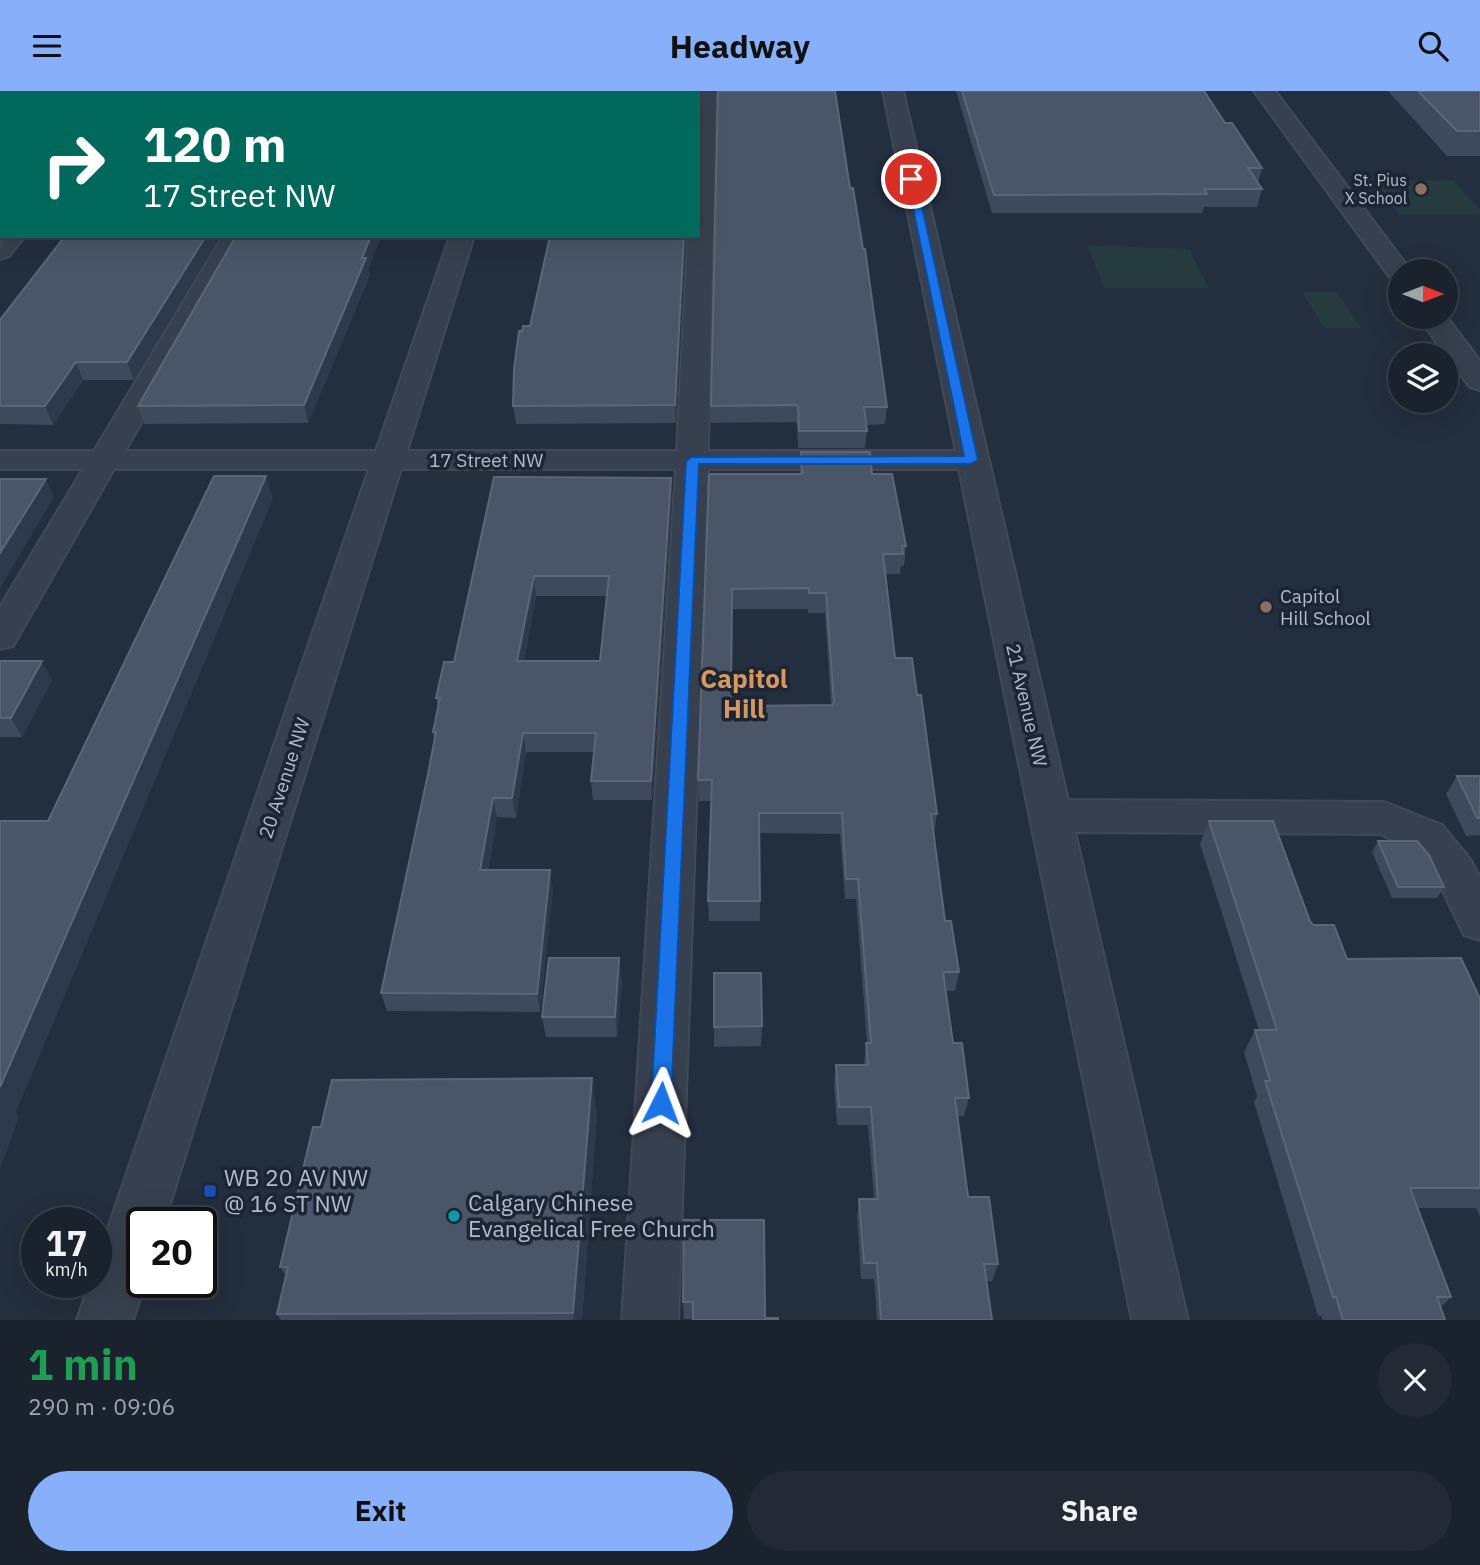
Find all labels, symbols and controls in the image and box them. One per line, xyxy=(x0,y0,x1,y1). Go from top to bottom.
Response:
text: Headway xyxy=(670,25,810,67)
icon: menu xyxy=(28,27,66,65)
icon: search xyxy=(1414,27,1452,65)
text: 120 m xyxy=(143,112,287,175)
icon: right xyxy=(28,119,119,210)
pin xyxy=(881,149,941,209)
icon: arrive xyxy=(892,160,930,198)
place label: St. Pius X School xyxy=(1345,170,1407,208)
text: 17 Street NW xyxy=(143,174,335,216)
marker: St. Pius X School xyxy=(1413,181,1429,197)
north arrow xyxy=(1388,259,1458,329)
map controls xyxy=(1388,259,1458,413)
button: layers xyxy=(1388,343,1458,413)
street label: 17 Street NW xyxy=(429,448,543,472)
place label: Capitol Hill School xyxy=(1280,584,1371,630)
marker: Capitol Hill School xyxy=(1258,599,1274,615)
street label: 21 Avenue NW xyxy=(1001,641,1053,769)
district label: Capitol Hill xyxy=(700,661,788,725)
street label: 20 Avenue NW xyxy=(253,715,315,841)
position arrow xyxy=(624,1066,698,1140)
place label: WB 20 AV NW @ 16 ST NW xyxy=(224,1162,368,1218)
marker: WB 20 AV NW @ 16 ST NW xyxy=(202,1183,218,1199)
place label: Calgary Chinese Evangelical Free Church xyxy=(468,1187,715,1243)
speed limit sign: 20 xyxy=(126,1207,217,1298)
marker: Calgary Chinese Evangelical Free Church xyxy=(446,1208,462,1224)
text: 17 xyxy=(45,1220,88,1266)
text: km/h xyxy=(45,1258,88,1281)
text: 1 min xyxy=(28,1337,138,1392)
button: close xyxy=(1378,1343,1452,1417)
text: 290 m · 09:06 xyxy=(28,1391,175,1421)
button: Exit xyxy=(28,1471,733,1551)
button: Share xyxy=(747,1471,1452,1551)

